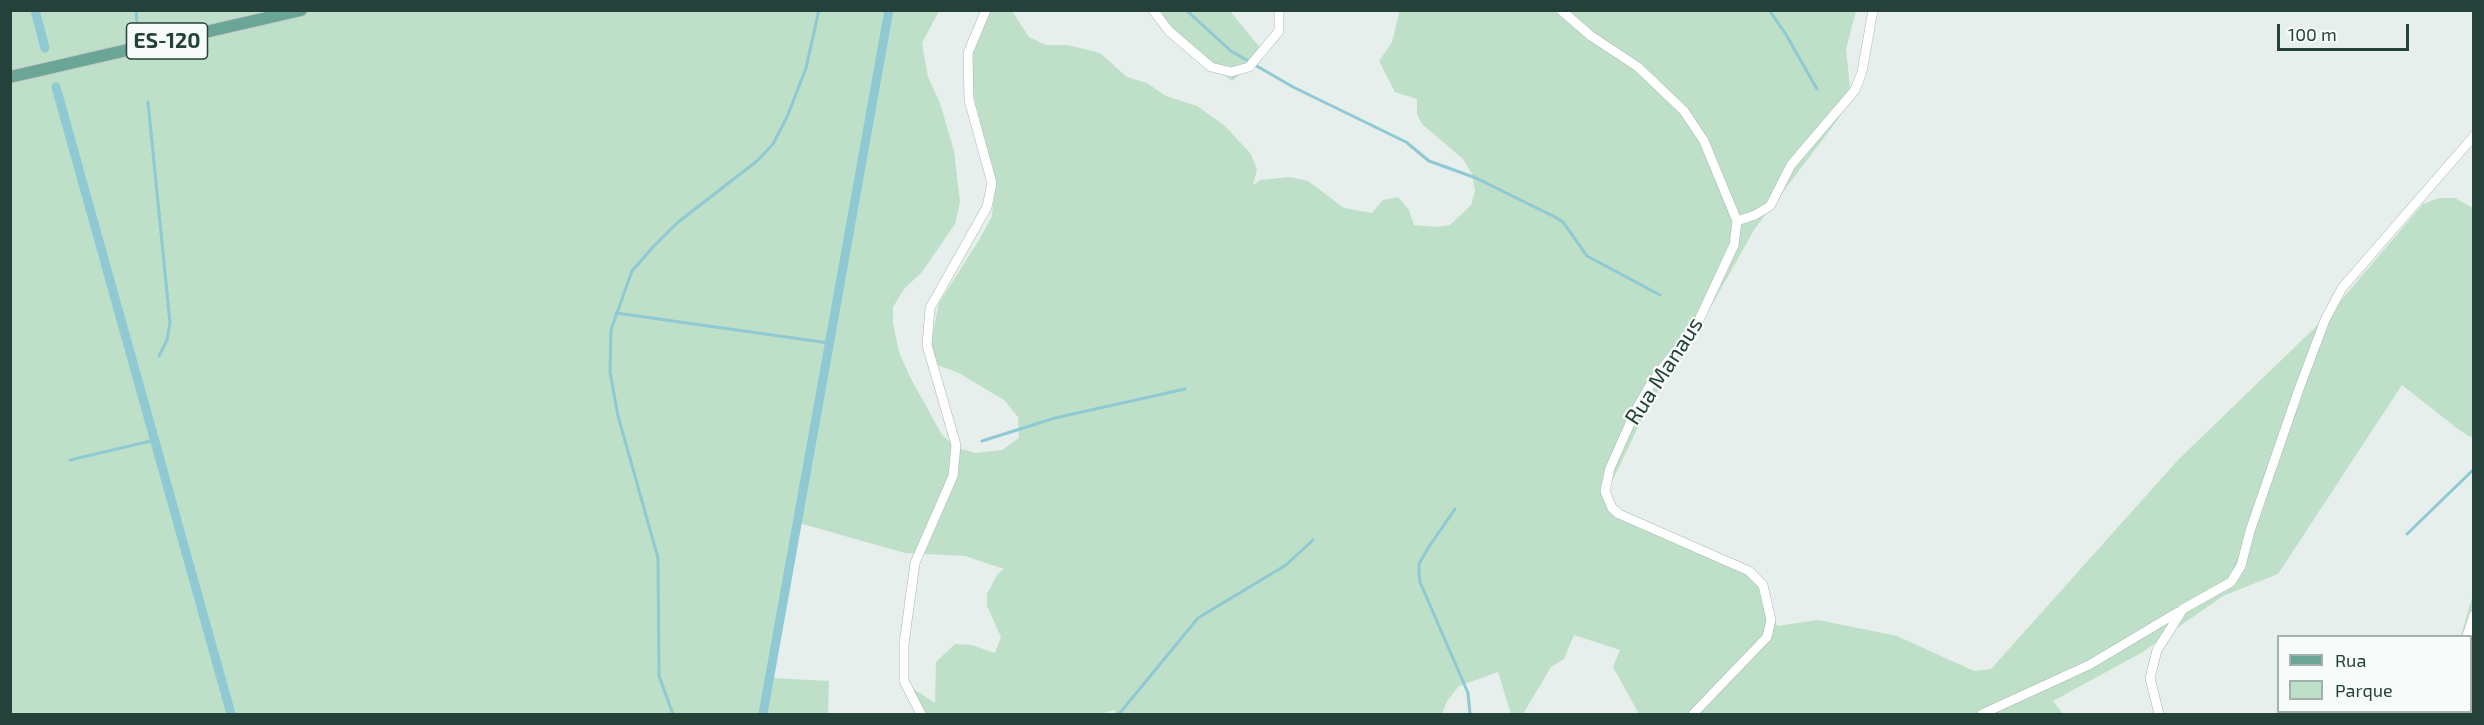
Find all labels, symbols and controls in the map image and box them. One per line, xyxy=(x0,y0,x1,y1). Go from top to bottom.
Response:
scale bar xyxy=(2280,12,2412,50)
road number: ES-120 xyxy=(126,23,207,59)
text: 100 m xyxy=(2288,23,2337,45)
street label: Rua Manaus xyxy=(1619,312,1709,430)
legend xyxy=(2277,635,2472,713)
text: Rua xyxy=(2335,649,2366,671)
text: Parque xyxy=(2335,679,2393,701)

